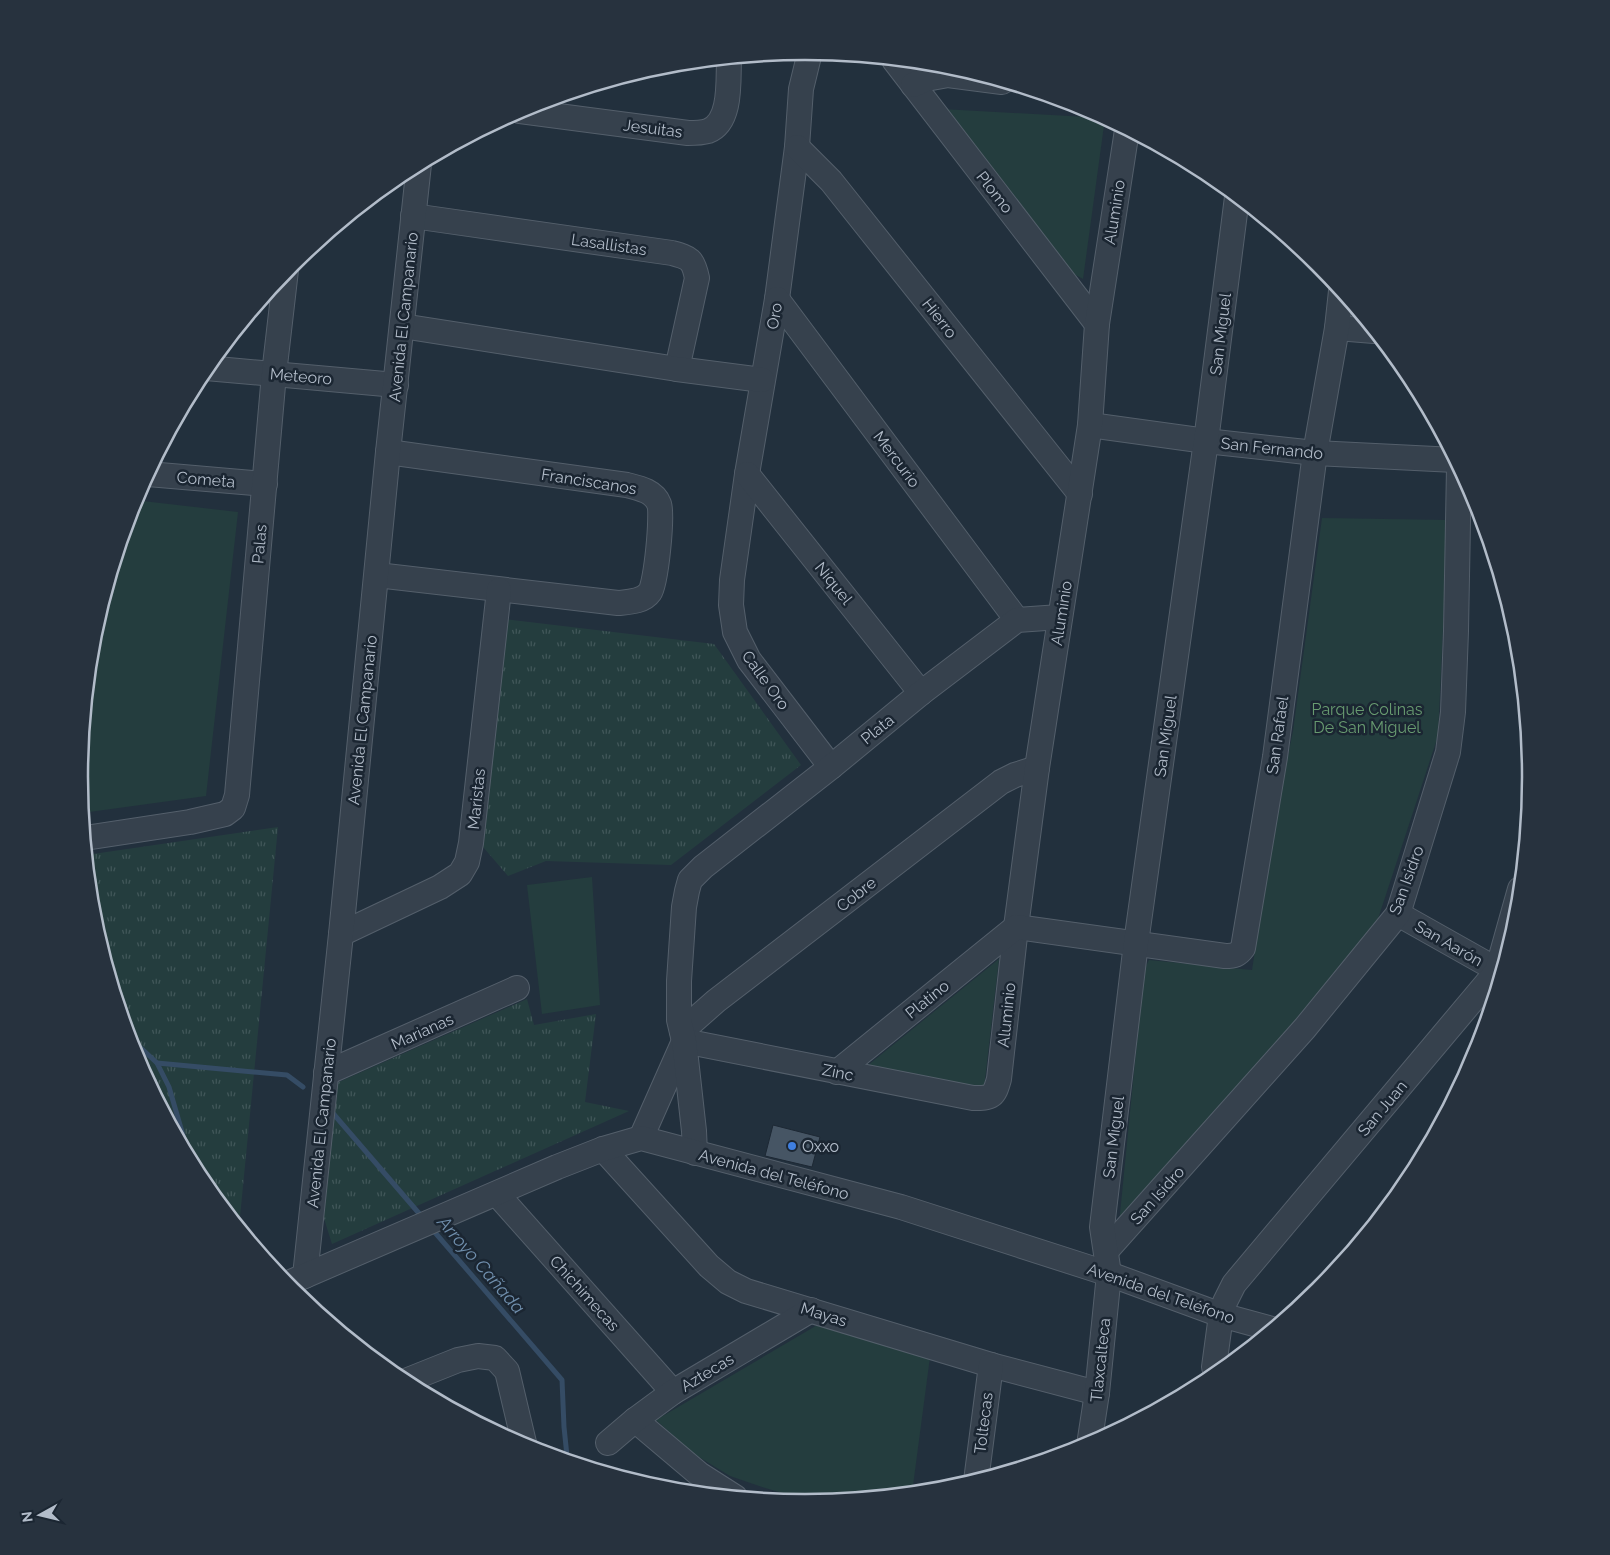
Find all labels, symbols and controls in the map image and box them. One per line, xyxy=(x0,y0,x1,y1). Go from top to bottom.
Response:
street label: Jesuitas xyxy=(622,115,684,142)
street label: Plomo xyxy=(972,168,1017,217)
street label: Aluminio xyxy=(1100,178,1129,246)
street label: Lasallistas xyxy=(570,230,648,259)
street label: Avenida El Campanario xyxy=(385,231,422,403)
street label: San Miguel xyxy=(1206,291,1235,376)
street label: Hierro xyxy=(918,295,961,342)
street label: Oro xyxy=(763,301,786,331)
street label: Meteoro xyxy=(269,364,333,389)
street label: Mercurio xyxy=(869,427,924,491)
street label: San Fernando xyxy=(1220,434,1324,463)
street label: Franciscanos xyxy=(540,465,638,498)
street label: Cometa xyxy=(176,467,236,492)
street label: Palas xyxy=(248,523,271,564)
street label: Níquel xyxy=(811,558,857,609)
street label: Aluminio xyxy=(1047,579,1076,647)
street label: Avenida El Campanario xyxy=(344,634,381,806)
street label: Calle Oro xyxy=(738,647,793,714)
street label: San Miguel xyxy=(1150,693,1181,778)
street label: San Rafael xyxy=(1263,694,1292,775)
park label: Parque Colinas De San Miguel xyxy=(1312,700,1423,737)
street label: Plata xyxy=(857,710,898,748)
street label: Maristas xyxy=(464,767,489,831)
street label: San Isidro xyxy=(1385,843,1428,917)
street label: Cobre xyxy=(833,873,880,916)
street label: San Aarón xyxy=(1412,916,1486,970)
street label: Platino xyxy=(902,976,953,1023)
street label: Aluminio xyxy=(994,982,1019,1048)
street label: Marianas xyxy=(388,1009,457,1054)
street label: Avenida El Campanario xyxy=(303,1037,340,1209)
street label: Zinc xyxy=(821,1060,855,1085)
street label: San Juan xyxy=(1354,1077,1411,1140)
street label: San Miguel xyxy=(1099,1094,1128,1179)
place label: Oxxo xyxy=(802,1137,839,1156)
marker: Oxxo xyxy=(786,1140,798,1152)
street label: Avenida del Teléfono xyxy=(697,1145,851,1204)
street label: San Isidro xyxy=(1126,1162,1188,1228)
water label: Arroyo Cañada xyxy=(433,1211,530,1318)
street label: Chichimecas xyxy=(546,1252,624,1335)
street label: Avenida del Teléfono xyxy=(1085,1259,1237,1328)
street label: Mayas xyxy=(798,1298,850,1331)
street label: Tlaxcalteca xyxy=(1087,1317,1114,1403)
street label: Aztecas xyxy=(677,1349,737,1396)
street label: Toltecas xyxy=(970,1391,997,1455)
north arrow xyxy=(15,1490,65,1540)
text: N xyxy=(18,1510,36,1523)

